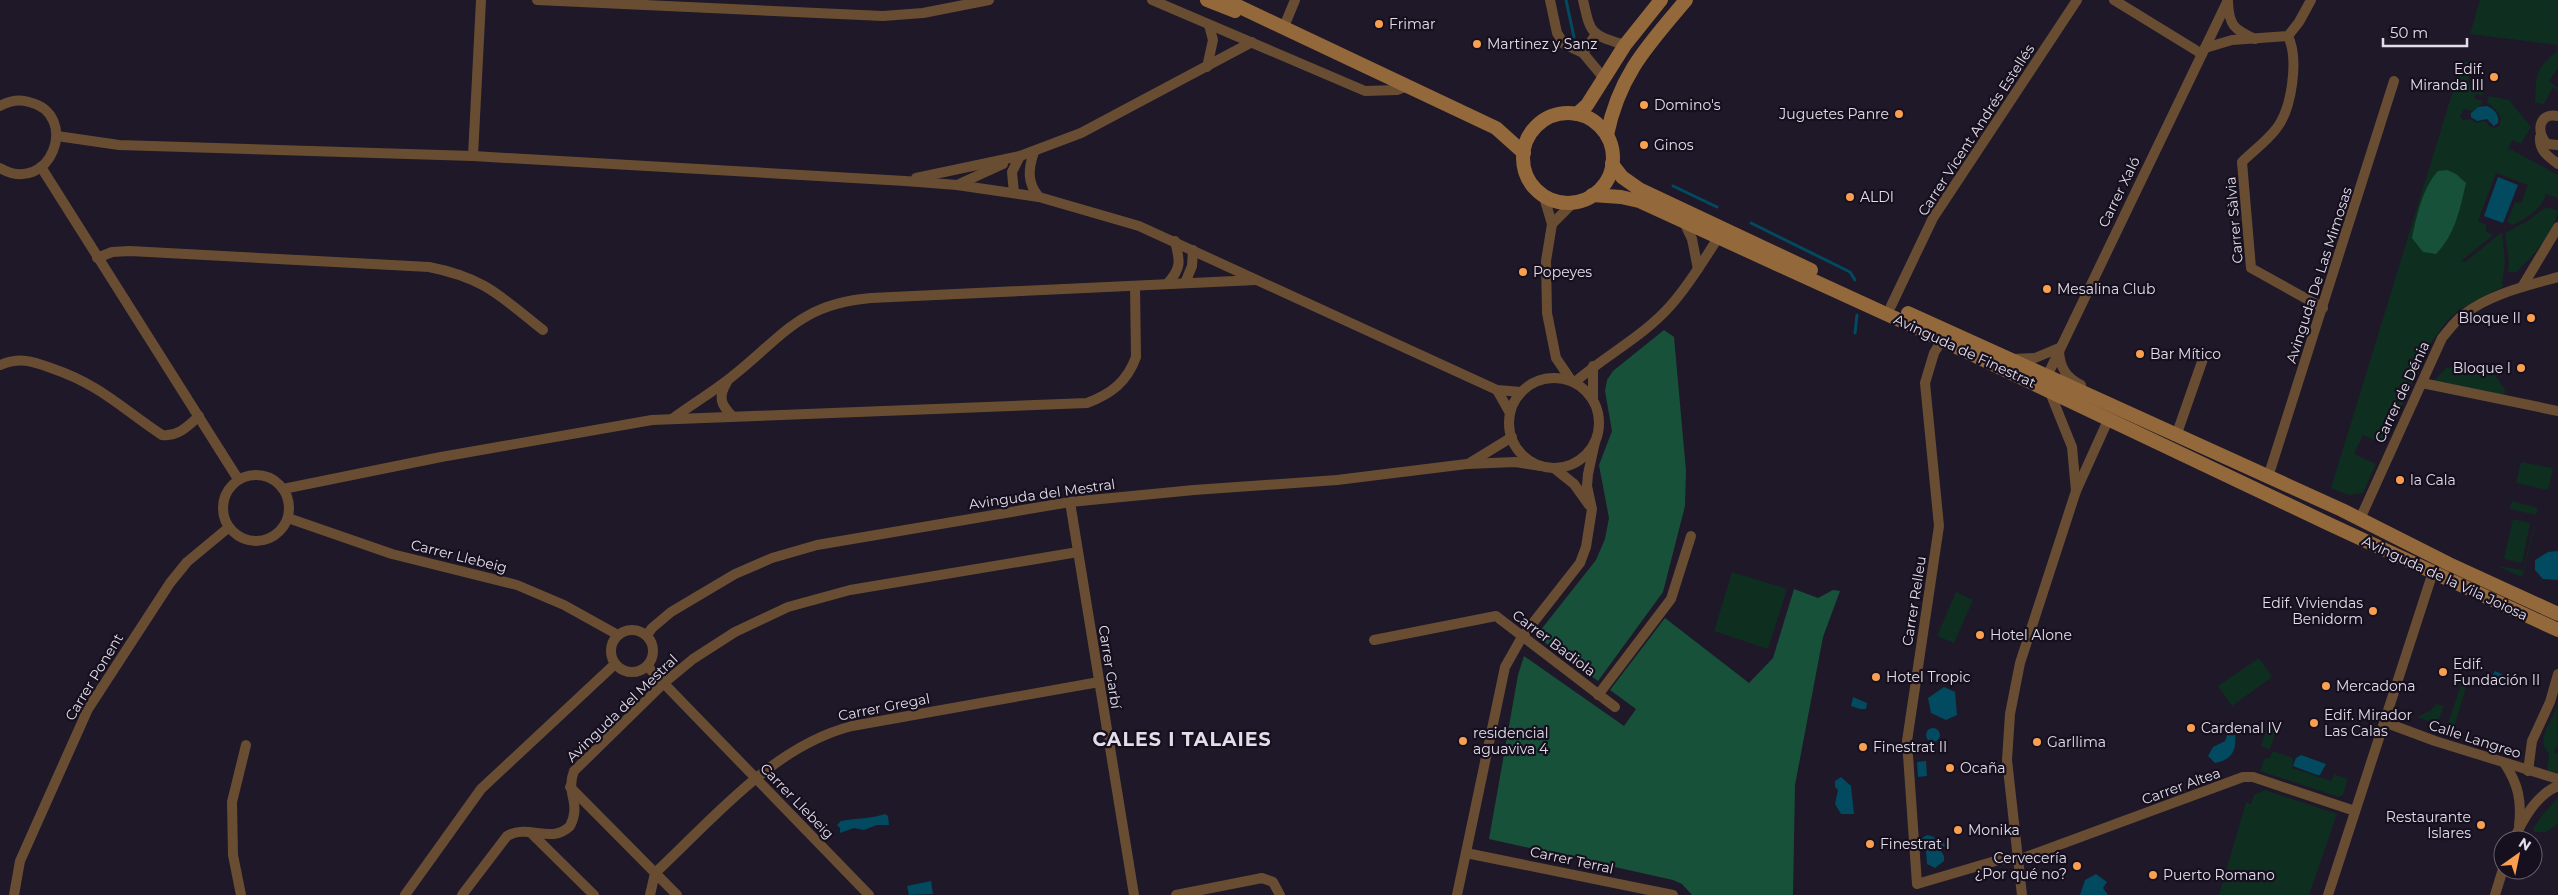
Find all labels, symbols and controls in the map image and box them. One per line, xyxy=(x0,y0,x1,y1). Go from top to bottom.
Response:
place label: Frimar xyxy=(1389,15,1436,33)
scale bar xyxy=(2383,15,2467,47)
marker: Frimar xyxy=(1373,18,1385,30)
text: 50 m xyxy=(2390,23,2428,42)
place label: Martinez y Sanz xyxy=(1487,35,1597,53)
marker: Martinez y Sanz xyxy=(1471,38,1483,50)
street label: Carrer Vicent Andrés Estellés xyxy=(1914,41,2038,219)
place label: Edif. Miranda III xyxy=(2410,60,2484,94)
marker: Edif. Miranda III xyxy=(2488,71,2500,83)
place label: Domino's xyxy=(1654,96,1721,114)
marker: Domino's xyxy=(1638,99,1650,111)
place label: Juguetes Panre xyxy=(1778,105,1889,123)
marker: Juguetes Panre xyxy=(1893,108,1905,120)
place label: Ginos xyxy=(1654,136,1694,154)
marker: Ginos xyxy=(1638,139,1650,151)
street label: Carrer Xaló xyxy=(2094,153,2144,230)
street label: Carrer Sàlvia xyxy=(2221,176,2247,264)
street label: Avinguda De Las Mimosas xyxy=(2282,184,2356,365)
place label: ALDI xyxy=(1860,188,1894,206)
marker: ALDI xyxy=(1844,191,1856,203)
place label: Popeyes xyxy=(1533,263,1592,281)
marker: Popeyes xyxy=(1517,266,1529,278)
place label: Mesalina Club xyxy=(2057,280,2155,298)
marker: Mesalina Club xyxy=(2041,283,2053,295)
place label: Bloque II xyxy=(2458,309,2521,327)
street label: Avinguda de Finestrat xyxy=(1891,310,2039,392)
marker: Bloque II xyxy=(2525,312,2537,324)
street label: Carrer de Dénia xyxy=(2371,338,2433,446)
place label: Bar Mítico xyxy=(2150,345,2221,363)
marker: Bar Mítico xyxy=(2134,348,2146,360)
place label: Bloque I xyxy=(2453,359,2511,377)
marker: Bloque I xyxy=(2515,362,2527,374)
place label: la Cala xyxy=(2410,471,2456,489)
marker: la Cala xyxy=(2394,474,2406,486)
street label: Avinguda del Mestral xyxy=(968,475,1116,513)
street label: Avinguda de la Vila Joiosa xyxy=(2359,532,2531,624)
street label: Carrer Llebeig xyxy=(409,535,509,577)
street label: Carrer Relleu xyxy=(1898,555,1930,647)
place label: Edif. Viviendas Benidorm xyxy=(2262,594,2363,628)
marker: Edif. Viviendas Benidorm xyxy=(2367,605,2379,617)
street label: Carrer Badiola xyxy=(1509,606,1599,680)
street label: Carrer Garbí xyxy=(1094,624,1126,711)
place label: Hotel Alone xyxy=(1990,626,2072,644)
marker: Hotel Alone xyxy=(1974,629,1986,641)
street label: Carrer Ponent xyxy=(61,630,127,724)
street label: Avinguda del Mestral xyxy=(563,650,681,766)
place label: Edif. Fundación II xyxy=(2453,655,2540,689)
marker: Edif. Fundación II xyxy=(2437,666,2449,678)
place label: Hotel Tropic xyxy=(1886,668,1971,686)
marker: Hotel Tropic xyxy=(1870,671,1882,683)
place label: Mercadona xyxy=(2336,677,2415,695)
marker: Mercadona xyxy=(2320,680,2332,692)
street label: Carrer Gregal xyxy=(837,689,931,725)
place label: Edif. Mirador Las Calas xyxy=(2324,706,2412,740)
street label: Calle Langreo xyxy=(2427,716,2524,762)
marker: Edif. Mirador Las Calas xyxy=(2308,717,2320,729)
place label: Cardenal IV xyxy=(2201,719,2282,737)
marker: Cardenal IV xyxy=(2185,722,2197,734)
place label: residencial aguaviva 4 xyxy=(1473,724,1549,758)
district label: CALES I TALAIES xyxy=(1092,728,1272,751)
place label: Garllima xyxy=(2047,733,2106,751)
marker: residencial aguaviva 4 xyxy=(1457,735,1469,747)
marker: Garllima xyxy=(2031,736,2043,748)
place label: Finestrat II xyxy=(1873,738,1947,756)
marker: Finestrat II xyxy=(1857,741,1869,753)
street label: Carrer Llebeig xyxy=(756,759,838,843)
place label: Ocaña xyxy=(1960,759,2006,777)
marker: Ocaña xyxy=(1944,762,1956,774)
street label: Carrer Altea xyxy=(2139,763,2223,809)
place label: Restaurante Islares xyxy=(2386,808,2471,842)
marker: Restaurante Islares xyxy=(2475,819,2487,831)
place label: Monika xyxy=(1968,821,2020,839)
marker: Monika xyxy=(1952,824,1964,836)
north arrow xyxy=(2493,830,2543,880)
text: N xyxy=(2515,833,2535,855)
place label: Finestrat I xyxy=(1880,835,1950,853)
marker: Finestrat I xyxy=(1864,838,1876,850)
street label: Carrer Terral xyxy=(1529,842,1615,878)
place label: Cervecería ¿Por qué no? xyxy=(1974,849,2067,883)
marker: Cervecería ¿Por qué no? xyxy=(2071,860,2083,872)
place label: Puerto Romano xyxy=(2163,866,2275,884)
marker: Puerto Romano xyxy=(2147,869,2159,881)

